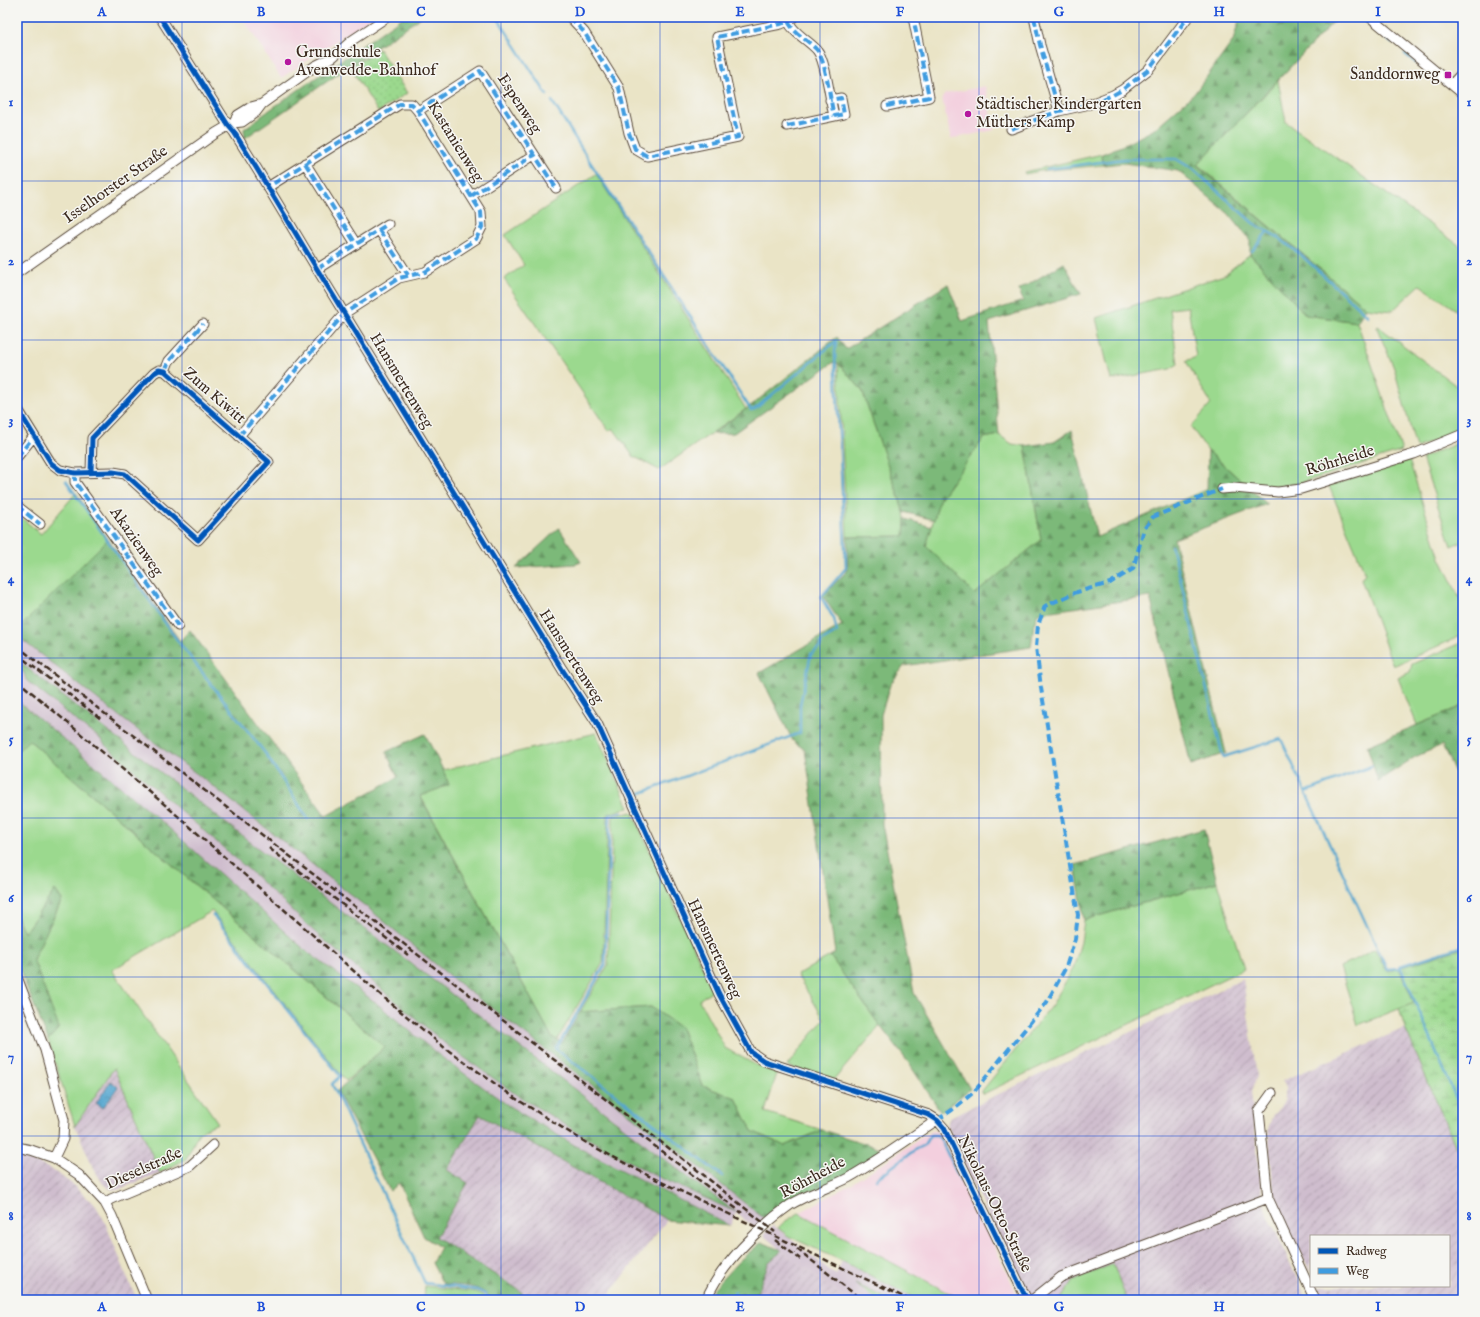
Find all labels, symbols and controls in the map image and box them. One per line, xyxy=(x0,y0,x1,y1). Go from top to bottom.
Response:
text: A xyxy=(97,4,108,21)
text: B xyxy=(257,4,266,21)
text: C xyxy=(416,4,426,21)
text: D xyxy=(575,4,586,21)
text: E xyxy=(735,4,745,21)
text: F xyxy=(896,4,905,21)
text: G xyxy=(1054,4,1065,21)
text: H xyxy=(1213,4,1225,21)
text: I xyxy=(1375,4,1381,21)
place label: Grundschule Avenwedde-Bahnhof xyxy=(295,43,439,81)
marker: Grundschule Avenwedde-Bahnhof xyxy=(283,57,293,67)
place label: Sanddornweg xyxy=(1350,65,1440,85)
street label: Espenweg xyxy=(492,70,546,138)
marker: Sanddornweg xyxy=(1443,70,1453,80)
text: 1 xyxy=(9,94,14,111)
text: 1 xyxy=(1467,94,1472,111)
place label: Städtischer Kindergarten Müthers Kamp xyxy=(976,95,1142,133)
street label: Kastanienweg xyxy=(422,98,488,186)
marker: Städtischer Kindergarten Müthers Kamp xyxy=(963,109,973,119)
street label: Isselhorster Straße xyxy=(60,142,172,228)
text: 2 xyxy=(8,253,14,270)
text: 2 xyxy=(1466,253,1472,270)
street label: Hansmertenweg xyxy=(365,330,438,433)
street label: Zum Kiwitt xyxy=(178,363,250,429)
text: 3 xyxy=(9,412,14,429)
text: 3 xyxy=(1467,412,1472,429)
street label: Röhrheide xyxy=(1303,441,1377,481)
street label: Akazienweg xyxy=(104,503,167,581)
text: 4 xyxy=(8,571,15,588)
text: 4 xyxy=(1466,571,1473,588)
street label: Hansmertenweg xyxy=(534,606,608,708)
text: 5 xyxy=(9,731,14,748)
text: 5 xyxy=(1467,731,1472,748)
text: 6 xyxy=(8,890,14,907)
text: 6 xyxy=(1466,890,1472,907)
street label: Hansmertenweg xyxy=(682,896,746,1002)
text: 7 xyxy=(8,1049,14,1066)
text: 7 xyxy=(1466,1049,1472,1066)
street label: Nikolaus-Otto-Straße xyxy=(952,1132,1036,1276)
street label: Dieselstraße xyxy=(103,1143,185,1195)
street label: Röhrheide xyxy=(777,1153,849,1203)
text: 8 xyxy=(8,1208,14,1225)
text: 8 xyxy=(1466,1208,1472,1225)
legend xyxy=(1310,1235,1450,1287)
text: Radweg xyxy=(1346,1244,1387,1259)
text: Weg xyxy=(1346,1264,1369,1279)
text: A xyxy=(97,1299,108,1316)
text: B xyxy=(257,1299,266,1316)
text: C xyxy=(416,1299,426,1316)
text: D xyxy=(575,1299,586,1316)
text: E xyxy=(735,1299,745,1316)
text: F xyxy=(896,1299,905,1316)
text: G xyxy=(1054,1299,1065,1316)
text: H xyxy=(1213,1299,1225,1316)
text: I xyxy=(1375,1299,1381,1316)

